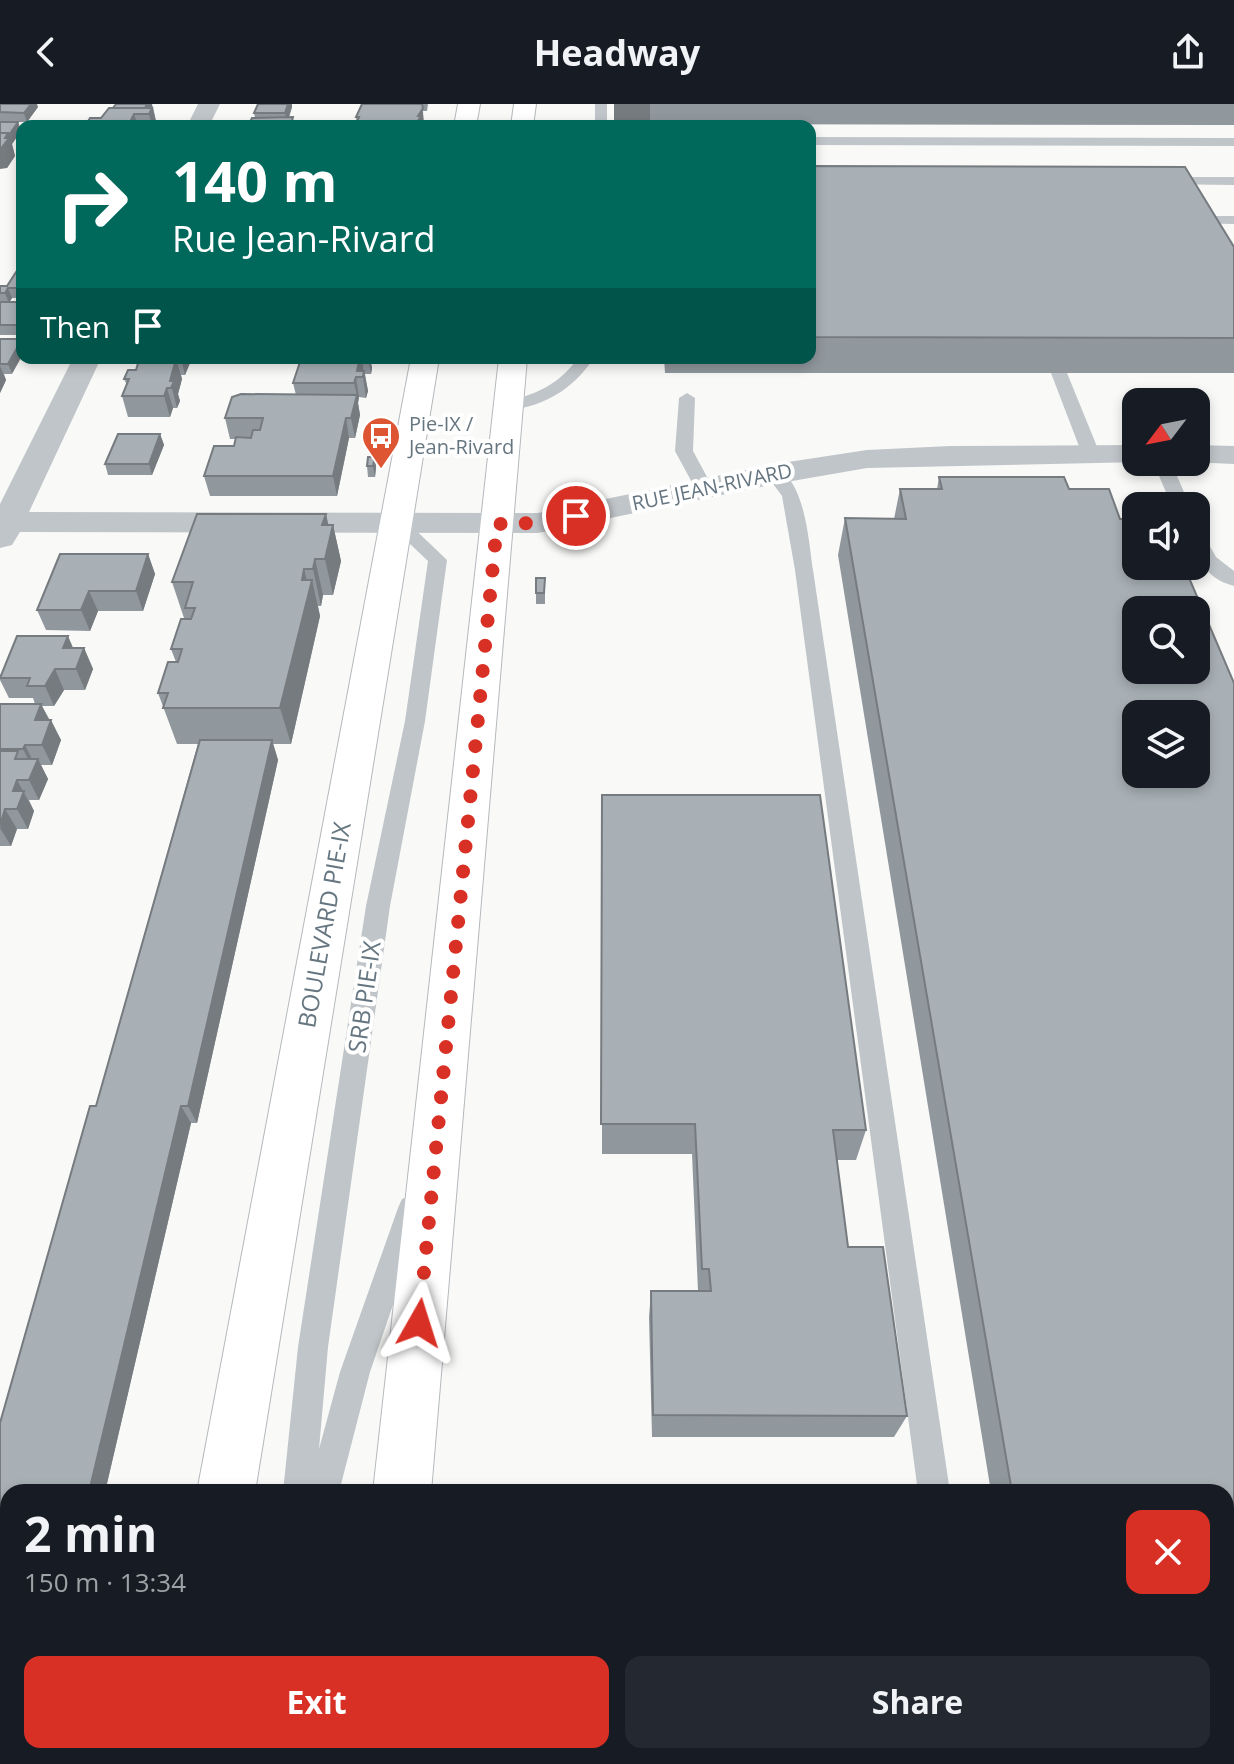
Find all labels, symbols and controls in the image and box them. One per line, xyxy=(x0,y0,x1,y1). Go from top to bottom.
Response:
text: Headway xyxy=(534,28,700,77)
icon: back xyxy=(24,30,68,74)
icon: share xyxy=(1166,30,1210,74)
text: 140 m xyxy=(172,142,338,218)
icon: right xyxy=(40,152,144,256)
text: Rue Jean-Rivard xyxy=(172,214,435,263)
icon: arrive xyxy=(126,304,170,348)
text: Then xyxy=(40,306,110,347)
north arrow xyxy=(1122,388,1210,476)
map controls xyxy=(1122,388,1210,788)
place label: Pie-IX / Jean-Rivard xyxy=(407,410,514,460)
bus stop icon: Pie-IX / Jean-Rivard xyxy=(360,415,402,470)
street label: RUE JEAN-RIVARD xyxy=(629,456,795,517)
pin xyxy=(542,482,610,550)
button: sound xyxy=(1122,492,1210,580)
icon: arrive xyxy=(554,494,598,538)
button: search xyxy=(1122,596,1210,684)
button: layers xyxy=(1122,700,1210,788)
street label: BOULEVARD PIE-IX xyxy=(289,819,358,1030)
street label: SRB PIE-IX xyxy=(339,939,388,1055)
position arrow xyxy=(377,1281,461,1365)
text: 2 min xyxy=(24,1501,157,1566)
button: close xyxy=(1126,1510,1210,1594)
text: 150 m · 13:34 xyxy=(24,1564,186,1600)
button: Exit xyxy=(24,1656,609,1748)
button: Share xyxy=(625,1656,1210,1748)

